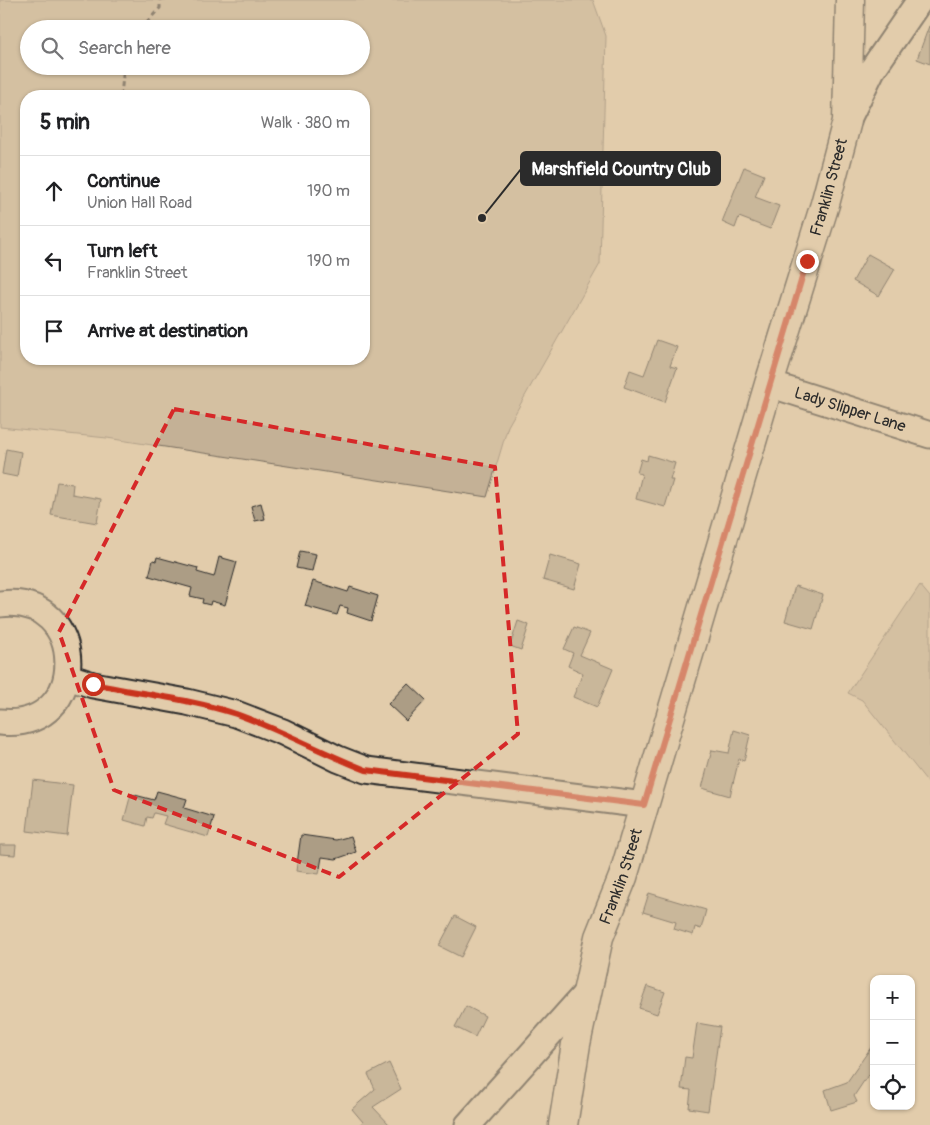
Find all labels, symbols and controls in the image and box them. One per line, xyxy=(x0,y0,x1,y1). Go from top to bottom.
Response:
search box xyxy=(20,20,370,75)
icon: search xyxy=(38,34,66,62)
text: Search here xyxy=(78,36,171,60)
text: 5 min xyxy=(40,109,90,136)
text: Walk · 380 m xyxy=(261,113,350,133)
street label: Franklin Street xyxy=(806,136,852,239)
callout: Marshfield Country Club xyxy=(521,152,720,185)
text: Marshfield Country Club xyxy=(531,158,711,181)
text: Continue xyxy=(87,169,160,193)
icon: ahead xyxy=(40,177,68,205)
text: 190 m xyxy=(307,181,350,201)
text: Union Hall Road xyxy=(87,193,192,213)
text: Turn left xyxy=(87,239,157,263)
icon: left xyxy=(40,247,68,275)
route end xyxy=(796,250,819,273)
text: 190 m xyxy=(307,251,350,271)
text: Franklin Street xyxy=(87,263,187,283)
icon: arrive xyxy=(40,317,68,345)
text: Arrive at destination xyxy=(87,319,248,343)
street label: Lady Slipper Lane xyxy=(792,383,908,437)
route start xyxy=(82,673,105,696)
street label: Franklin Street xyxy=(595,826,647,927)
map controls xyxy=(870,975,915,1110)
button: + xyxy=(870,975,915,1020)
button: − xyxy=(870,1020,915,1065)
button: locate xyxy=(870,1065,915,1110)

